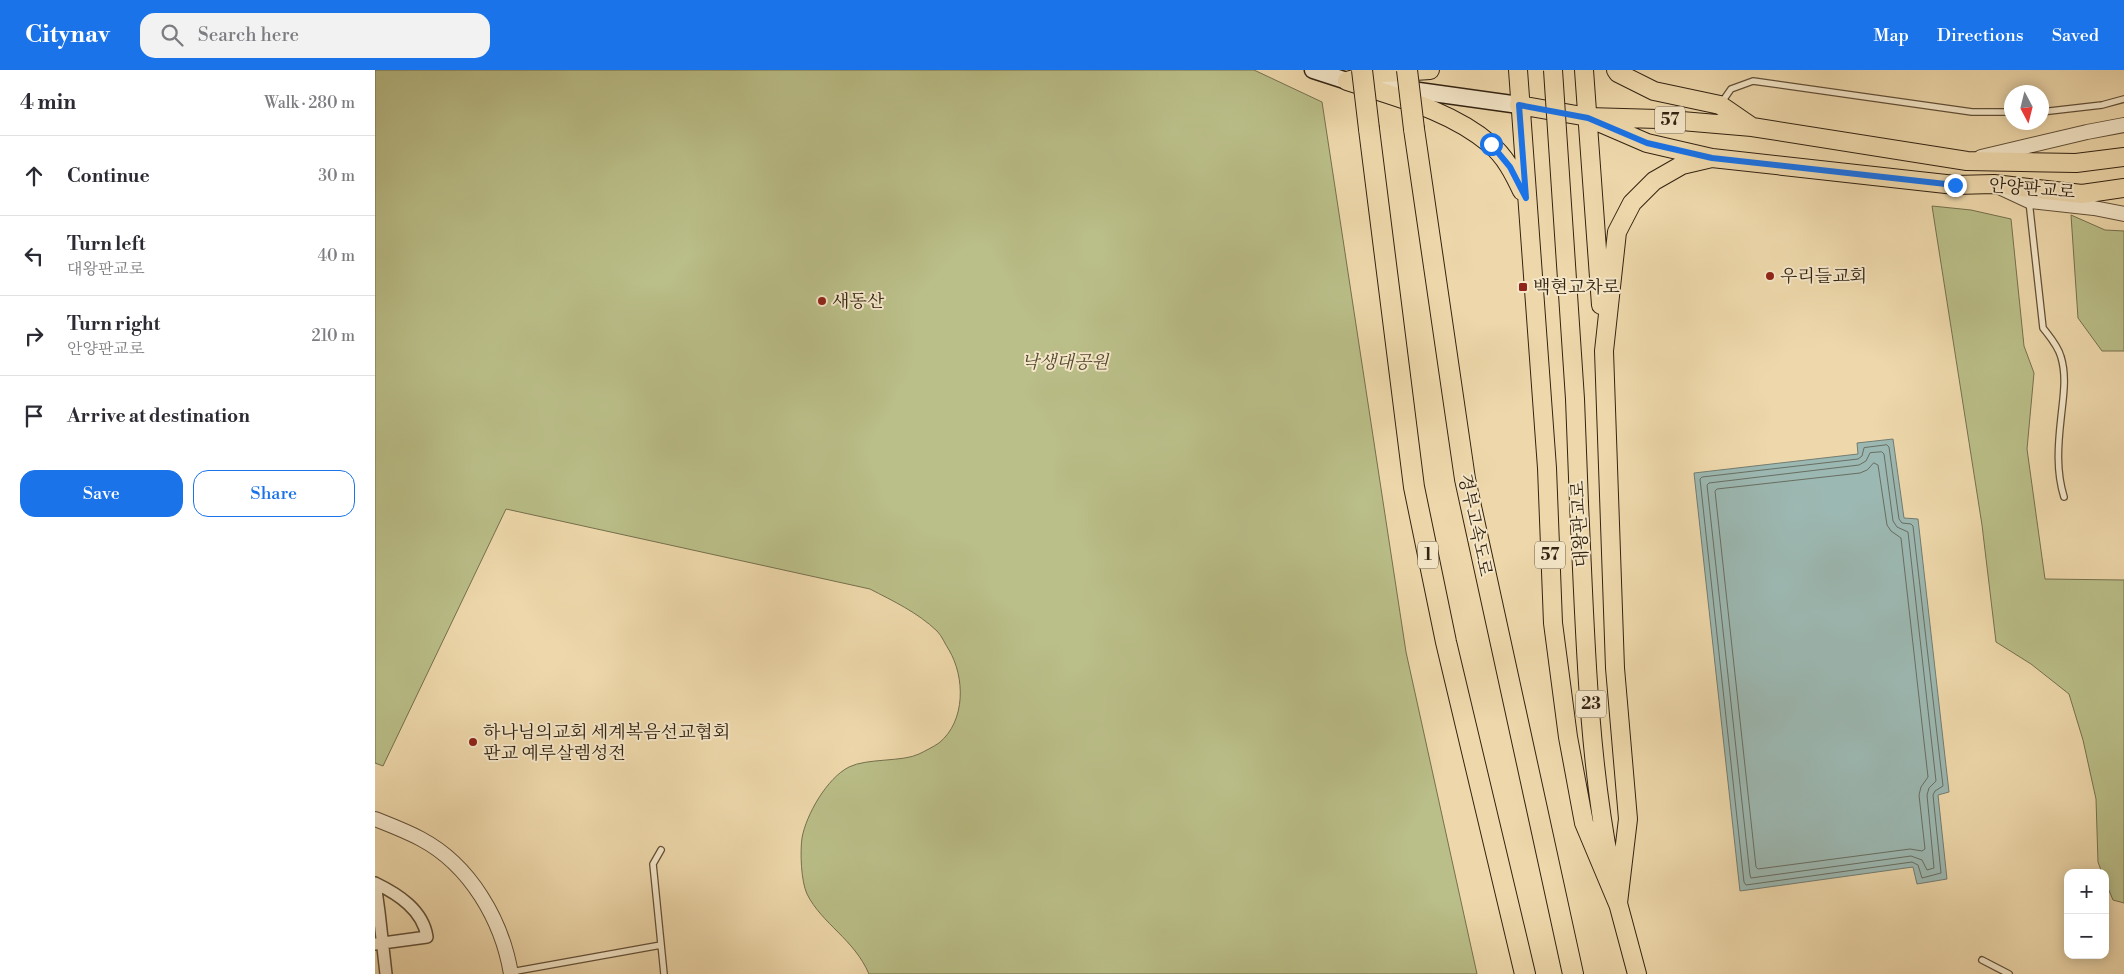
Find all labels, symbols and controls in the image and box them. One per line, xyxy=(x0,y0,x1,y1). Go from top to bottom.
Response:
search box xyxy=(140,13,490,58)
text: Citynav xyxy=(25,20,110,50)
icon: search xyxy=(158,21,186,49)
text: Search here xyxy=(198,23,299,47)
text: Map xyxy=(1873,24,1909,47)
text: Directions xyxy=(1937,24,2024,47)
text: Saved xyxy=(2052,24,2099,47)
north arrow xyxy=(2004,85,2049,130)
text: 4 min xyxy=(20,90,76,116)
text: Walk · 280 m xyxy=(264,93,355,113)
road number: 57 xyxy=(1655,106,1685,134)
route start xyxy=(1480,133,1503,156)
icon: ahead xyxy=(20,162,48,190)
text: Continue xyxy=(67,164,150,188)
text: 30 m xyxy=(318,166,355,186)
route end xyxy=(1944,174,1967,197)
street label: 안양판교로 xyxy=(1988,174,2076,204)
text: Turn left xyxy=(67,232,146,256)
icon: left xyxy=(20,242,48,270)
text: 40 m xyxy=(318,246,355,266)
text: 대왕판교로 xyxy=(67,259,144,279)
place label: 우리들교회 xyxy=(1780,265,1867,288)
marker: 우리들교회 xyxy=(1764,270,1776,282)
place label: 백현교차로 xyxy=(1533,276,1620,299)
marker: 백현교차로 xyxy=(1517,281,1529,293)
place label: 새동산 xyxy=(832,290,885,313)
marker: 새동산 xyxy=(816,295,828,307)
text: Turn right xyxy=(67,312,160,336)
icon: right xyxy=(20,322,48,350)
text: 210 m xyxy=(311,326,355,346)
text: 안양판교로 xyxy=(67,339,144,359)
park label: 낙생대공원 xyxy=(1022,351,1110,374)
icon: arrive xyxy=(20,402,48,430)
text: Arrive at destination xyxy=(67,404,250,428)
button: Save xyxy=(20,470,183,517)
button: Share xyxy=(193,470,355,517)
street label: 경부고속도로 xyxy=(1453,472,1497,578)
street label: 대왕판교로 xyxy=(1566,480,1594,568)
road number: 1 xyxy=(1418,542,1438,568)
road number: 57 xyxy=(1535,542,1565,568)
road number: 23 xyxy=(1576,690,1606,718)
place label: 하나님의교회 세계복음선교협회 판교 예루살렘성전 xyxy=(483,721,730,765)
marker: 하나님의교회 세계복음선교협회 판교 예루살렘성전 xyxy=(467,736,479,748)
map controls xyxy=(2064,869,2109,959)
button: + xyxy=(2064,869,2109,914)
button: − xyxy=(2064,914,2109,959)

